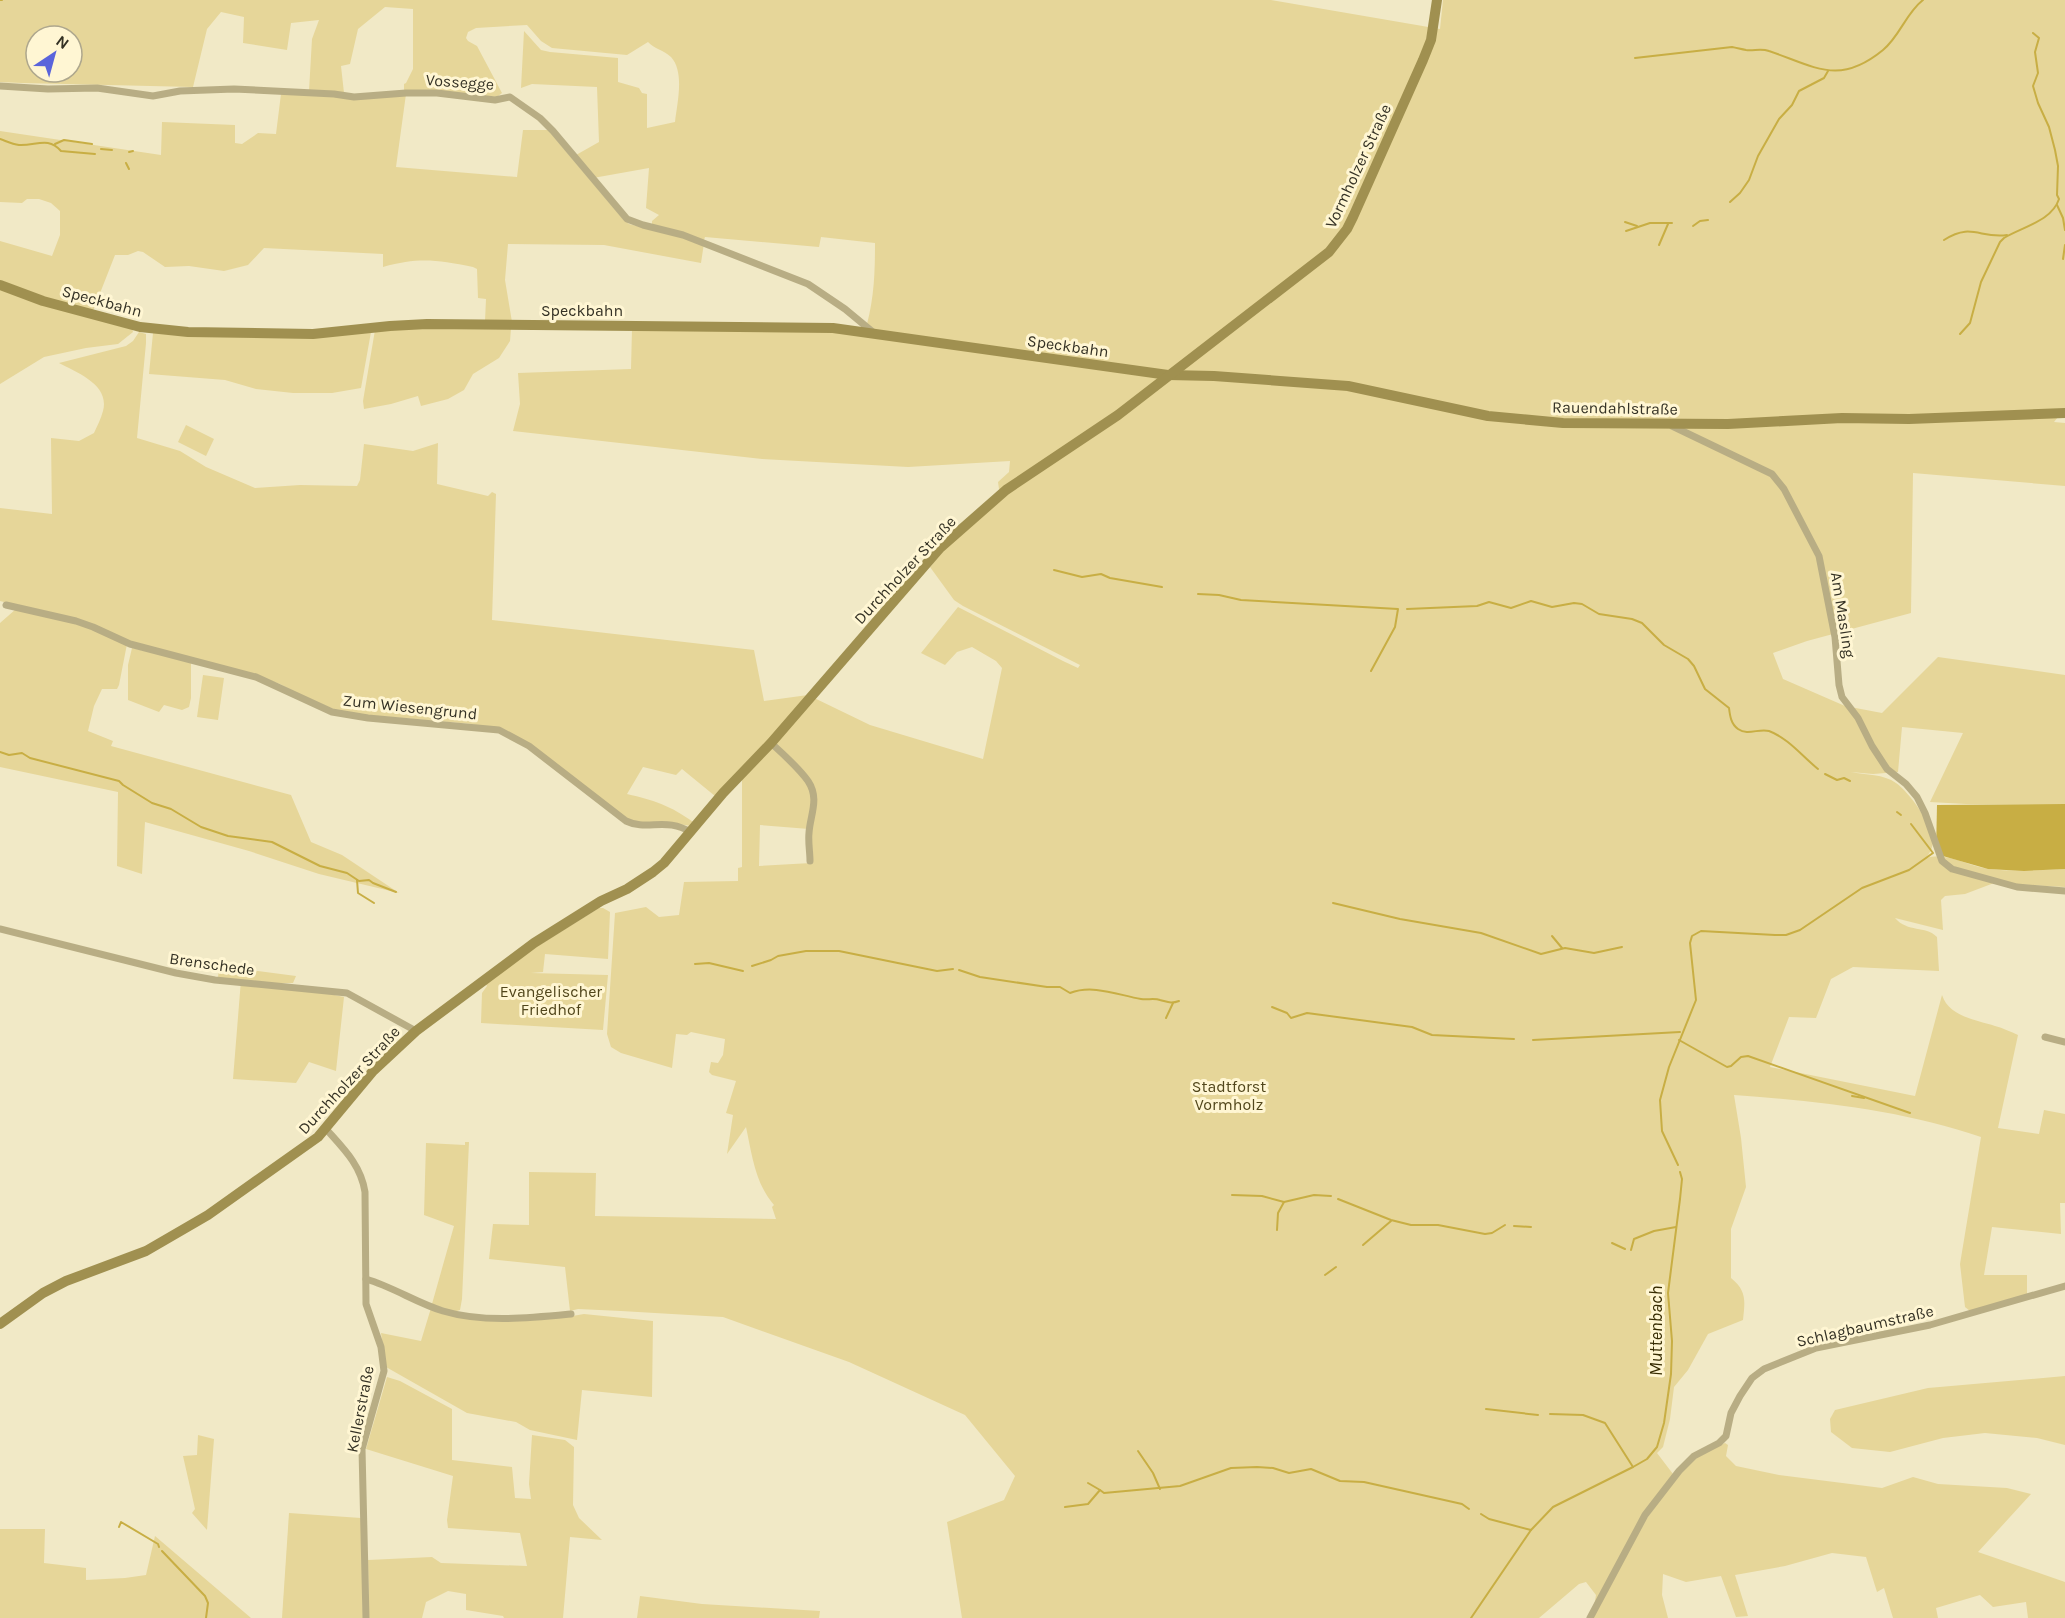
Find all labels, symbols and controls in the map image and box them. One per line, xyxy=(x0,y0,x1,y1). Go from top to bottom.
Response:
north arrow xyxy=(24,24,84,84)
text: N xyxy=(52,31,73,53)
street label: Vossegge xyxy=(425,70,495,94)
street label: Vormholzer Straße xyxy=(1321,101,1395,231)
street label: Speckbahn xyxy=(60,281,144,321)
street label: Speckbahn xyxy=(541,301,623,320)
street label: Speckbahn xyxy=(1026,331,1110,361)
street label: Rauendahlstraße xyxy=(1552,397,1678,419)
street label: Durchholzer Straße xyxy=(850,512,960,628)
street label: Am Masling xyxy=(1827,571,1859,659)
street label: Zum Wiesengrund xyxy=(342,690,478,724)
street label: Brenschede xyxy=(168,949,256,979)
park label: Evangelischer Friedhof xyxy=(500,982,602,1019)
street label: Durchholzer Straße xyxy=(294,1022,404,1138)
park label: Stadtforst Vormholz xyxy=(1192,1077,1266,1114)
water label: Muttenbach xyxy=(1645,1286,1667,1376)
street label: Schlagbaumstraße xyxy=(1795,1301,1935,1351)
street label: Kellerstraße xyxy=(342,1364,378,1454)

